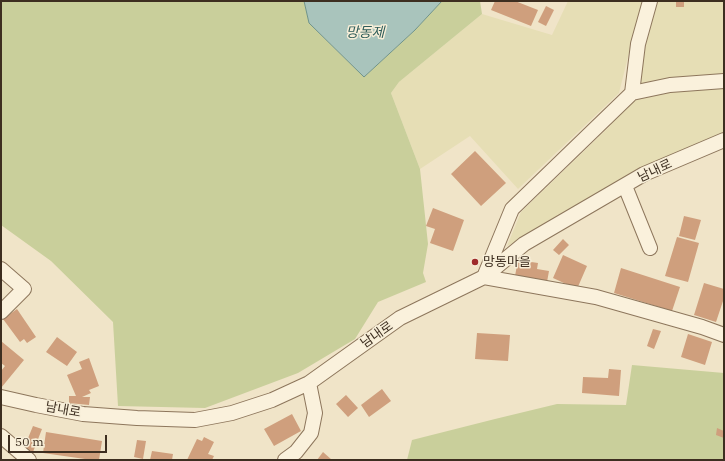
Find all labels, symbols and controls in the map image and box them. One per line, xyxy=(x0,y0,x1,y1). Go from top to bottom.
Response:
water label: 망동제 xyxy=(346,25,384,41)
street label: 남내로 xyxy=(635,156,675,186)
place label: 망동마을 xyxy=(483,254,531,270)
marker: 망동마을 xyxy=(470,257,480,267)
street label: 남내로 xyxy=(358,318,396,352)
street label: 남내로 xyxy=(44,399,82,421)
scale bar xyxy=(10,427,109,453)
text: 50 m xyxy=(15,434,44,449)

